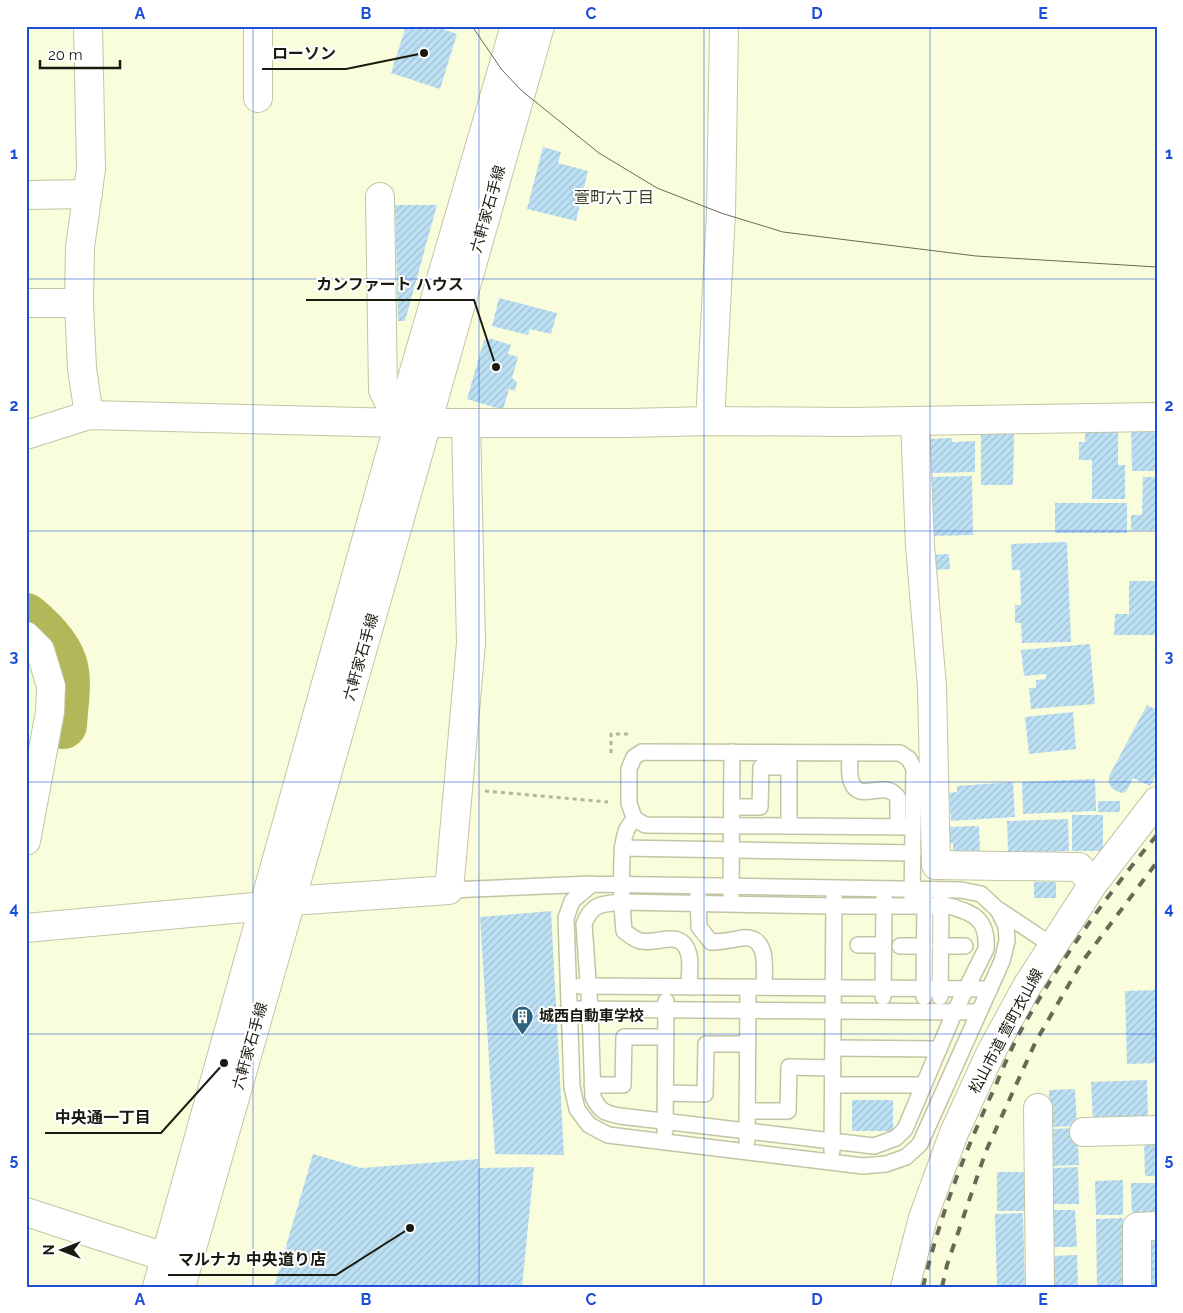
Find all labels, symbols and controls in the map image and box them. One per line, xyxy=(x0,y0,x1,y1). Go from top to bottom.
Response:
text: A xyxy=(135,4,146,23)
text: B xyxy=(361,4,372,23)
text: C xyxy=(586,4,597,23)
text: D xyxy=(811,4,823,23)
text: E xyxy=(1038,4,1048,23)
scale bar xyxy=(40,38,120,70)
callout: ローソン xyxy=(262,38,346,69)
text: ローソン xyxy=(272,44,336,63)
text: 20 m xyxy=(48,46,83,64)
text: 1 xyxy=(10,144,18,163)
text: 1 xyxy=(1165,144,1173,163)
street label: 六軒家石手線 xyxy=(467,163,509,255)
district label: 萱町六丁目 xyxy=(574,188,654,207)
callout: カンファート ハウス xyxy=(306,269,474,300)
text: カンファート ハウス xyxy=(316,275,464,294)
text: 2 xyxy=(9,396,19,415)
text: 2 xyxy=(1164,396,1174,415)
street label: 六軒家石手線 xyxy=(340,611,382,703)
text: 3 xyxy=(10,647,19,666)
text: 3 xyxy=(1165,647,1174,666)
text: 4 xyxy=(9,899,19,918)
text: 4 xyxy=(1164,899,1174,918)
street label: 松山市道 萱町衣山線 xyxy=(965,965,1047,1097)
street label: 六軒家石手線 xyxy=(229,1000,271,1092)
building icon: 城西自動車学校 xyxy=(511,1004,535,1035)
place label: 城西自動車学校 xyxy=(539,1007,644,1025)
callout: 中央通一丁目 xyxy=(45,1102,161,1133)
text: 中央通一丁目 xyxy=(55,1108,151,1127)
text: 5 xyxy=(10,1150,19,1169)
text: 5 xyxy=(1165,1150,1174,1169)
north arrow xyxy=(38,1226,88,1276)
callout: マルナカ 中央道り店 xyxy=(168,1244,336,1275)
text: N xyxy=(41,1245,57,1255)
text: マルナカ 中央道り店 xyxy=(178,1250,326,1269)
text: A xyxy=(135,1290,146,1309)
text: B xyxy=(361,1290,372,1309)
text: C xyxy=(586,1290,597,1309)
text: D xyxy=(811,1290,823,1309)
text: E xyxy=(1038,1290,1048,1309)

